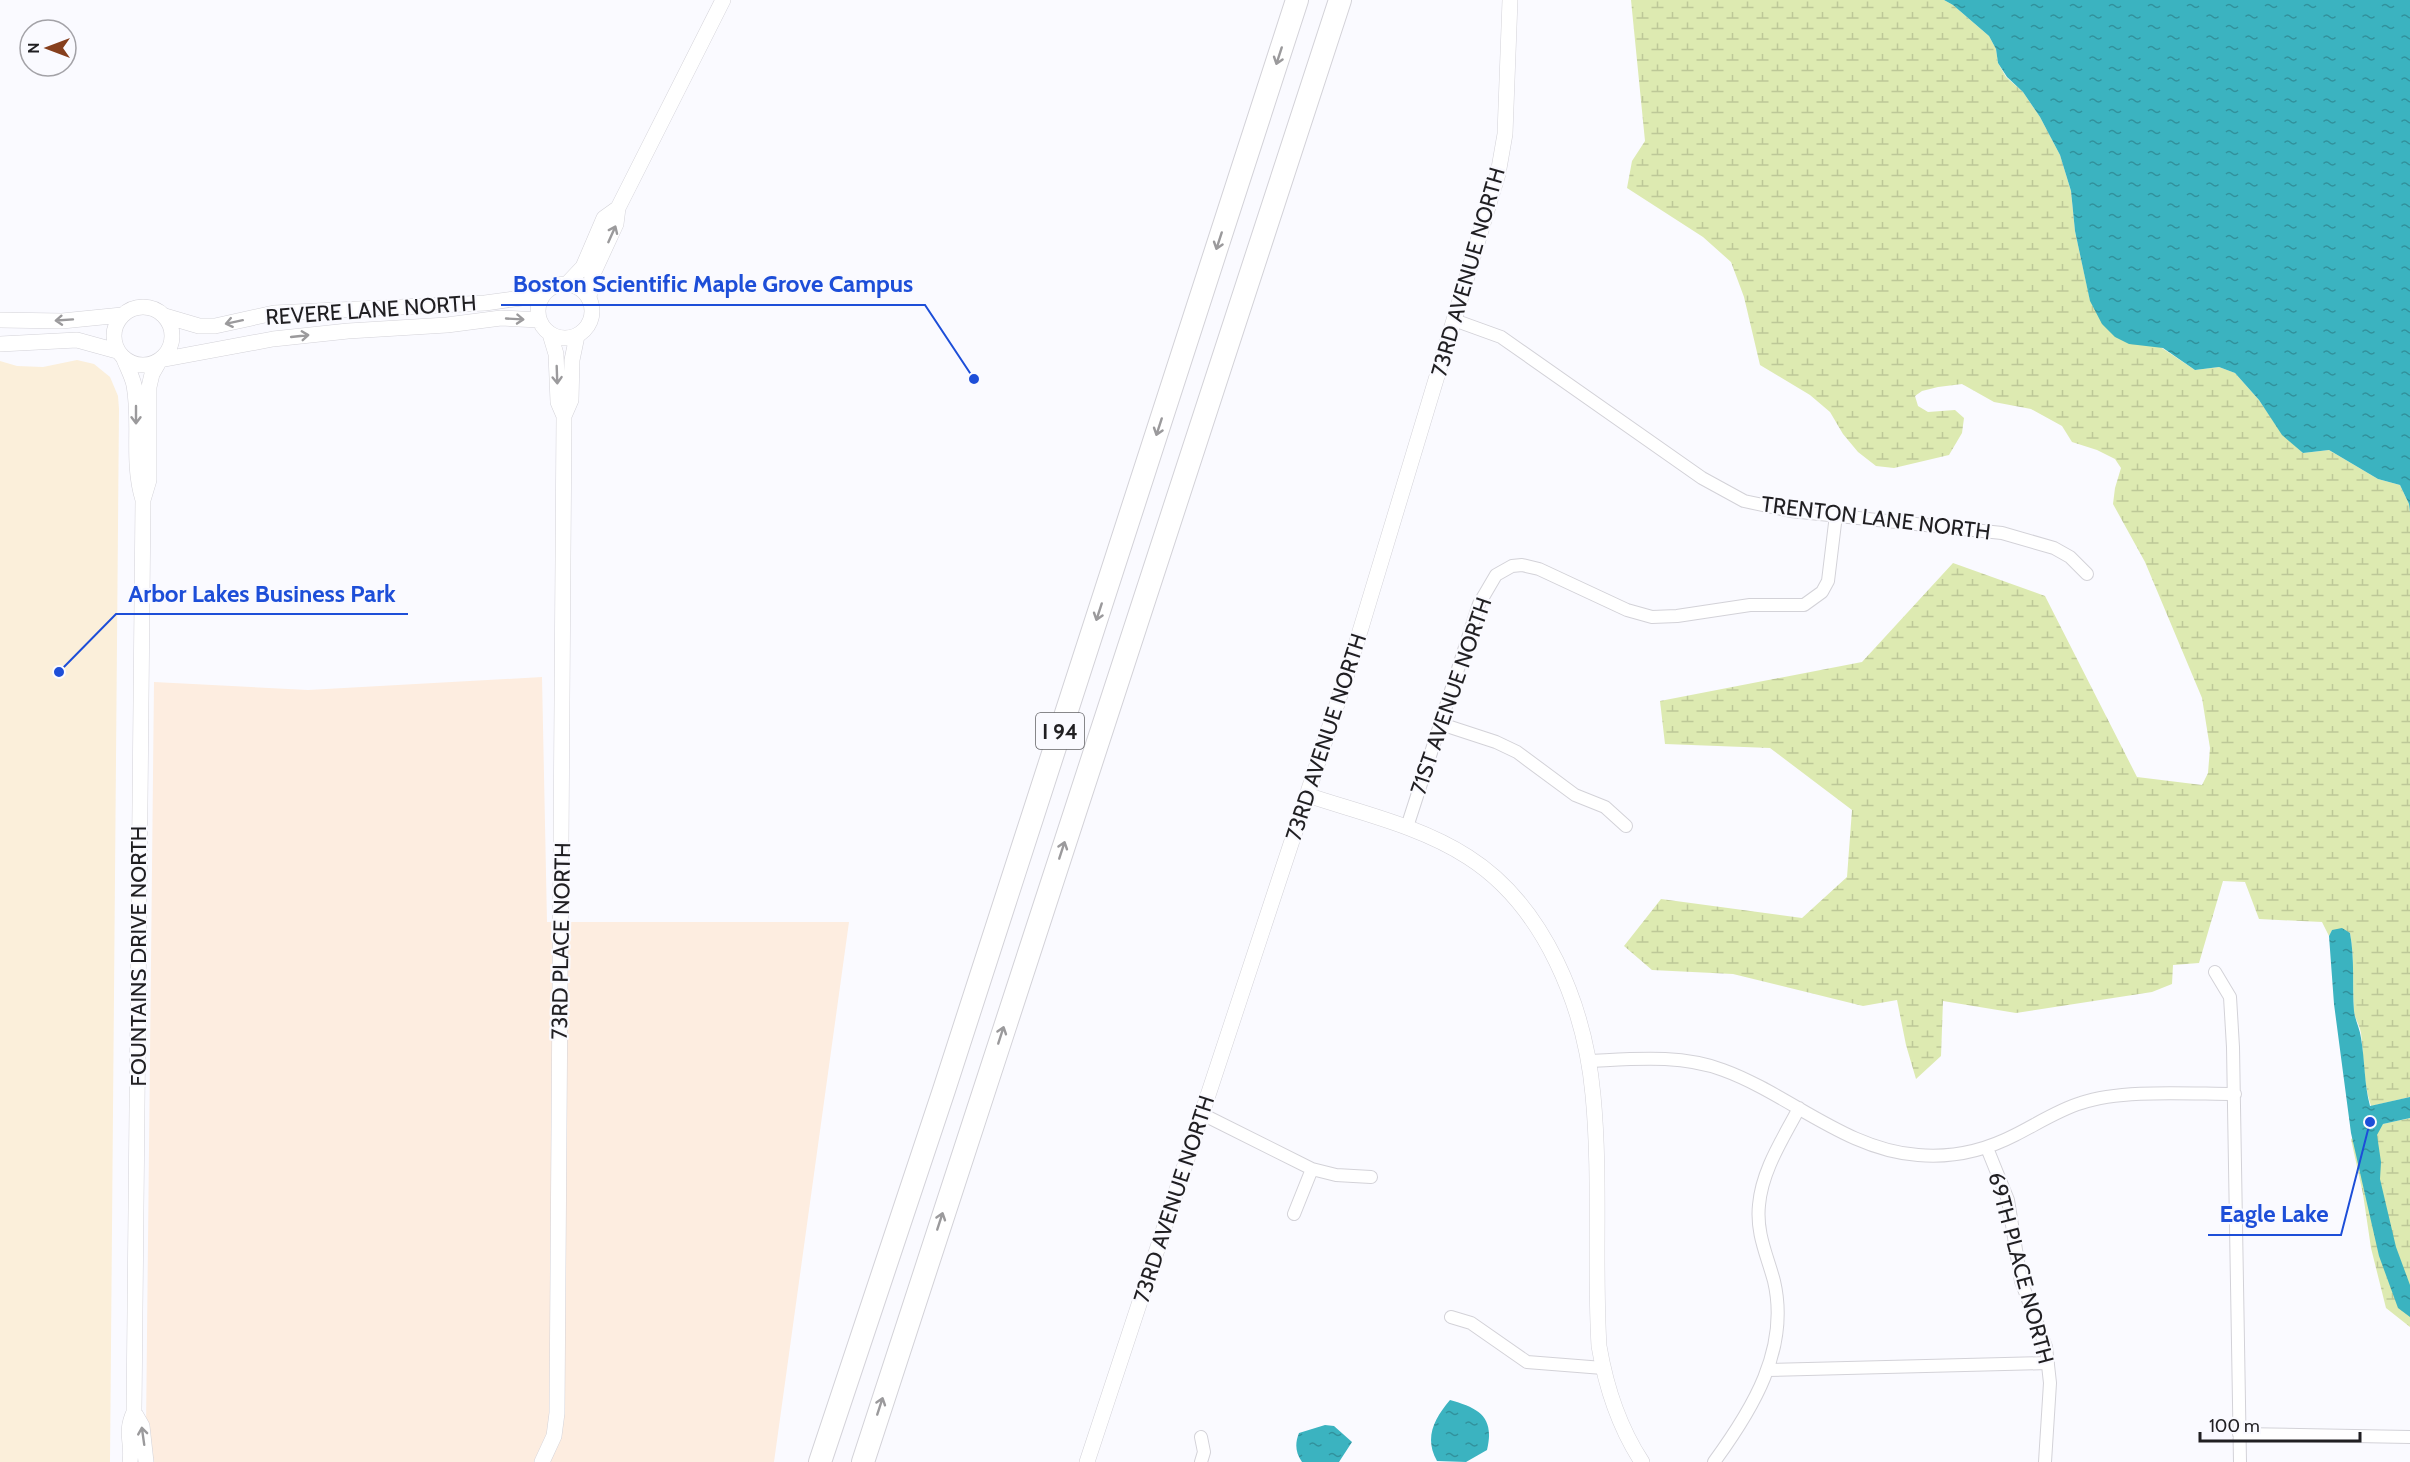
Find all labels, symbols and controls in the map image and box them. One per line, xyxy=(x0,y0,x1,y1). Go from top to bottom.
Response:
north arrow xyxy=(18,18,78,78)
text: N xyxy=(24,42,43,54)
one-way arrow xyxy=(1273,46,1284,65)
street label: 73RD AVENUE NORTH xyxy=(1425,164,1511,380)
one-way arrow xyxy=(606,225,618,243)
one-way arrow xyxy=(1213,231,1224,250)
callout: Boston Scientific Maple Grove Campus xyxy=(501,263,925,305)
text: Boston Scientific Maple Grove Campus xyxy=(513,269,913,298)
street label: REVERE LANE NORTH xyxy=(265,289,477,331)
one-way arrow xyxy=(505,314,525,325)
one-way arrow xyxy=(54,315,74,326)
one-way arrow xyxy=(225,317,245,328)
one-way arrow xyxy=(290,330,310,341)
one-way arrow xyxy=(551,365,562,385)
one-way arrow xyxy=(130,404,142,424)
one-way arrow xyxy=(1153,417,1164,436)
street label: TRENTON LANE NORTH xyxy=(1760,491,1992,545)
callout: Arbor Lakes Business Park xyxy=(116,572,408,614)
text: Arbor Lakes Business Park xyxy=(128,579,396,608)
street label: 71ST AVENUE NORTH xyxy=(1405,594,1497,798)
one-way arrow xyxy=(1093,602,1104,621)
street label: 73RD AVENUE NORTH xyxy=(1280,630,1372,844)
road number: I 94 xyxy=(1036,713,1084,749)
street label: FOUNTAINS DRIVE NORTH xyxy=(125,826,152,1086)
one-way arrow xyxy=(1057,841,1068,860)
street label: 73RD PLACE NORTH xyxy=(546,842,576,1040)
one-way arrow xyxy=(996,1026,1007,1045)
street label: 73RD AVENUE NORTH xyxy=(1128,1092,1220,1306)
street label: 69TH PLACE NORTH xyxy=(1982,1169,2060,1367)
callout: Eagle Lake xyxy=(2208,1193,2341,1235)
text: Eagle Lake xyxy=(2219,1199,2329,1228)
one-way arrow xyxy=(936,1212,947,1231)
one-way arrow xyxy=(875,1397,886,1416)
scale bar xyxy=(2200,1405,2360,1443)
text: 100 m xyxy=(2209,1415,2260,1437)
one-way arrow xyxy=(137,1427,148,1447)

